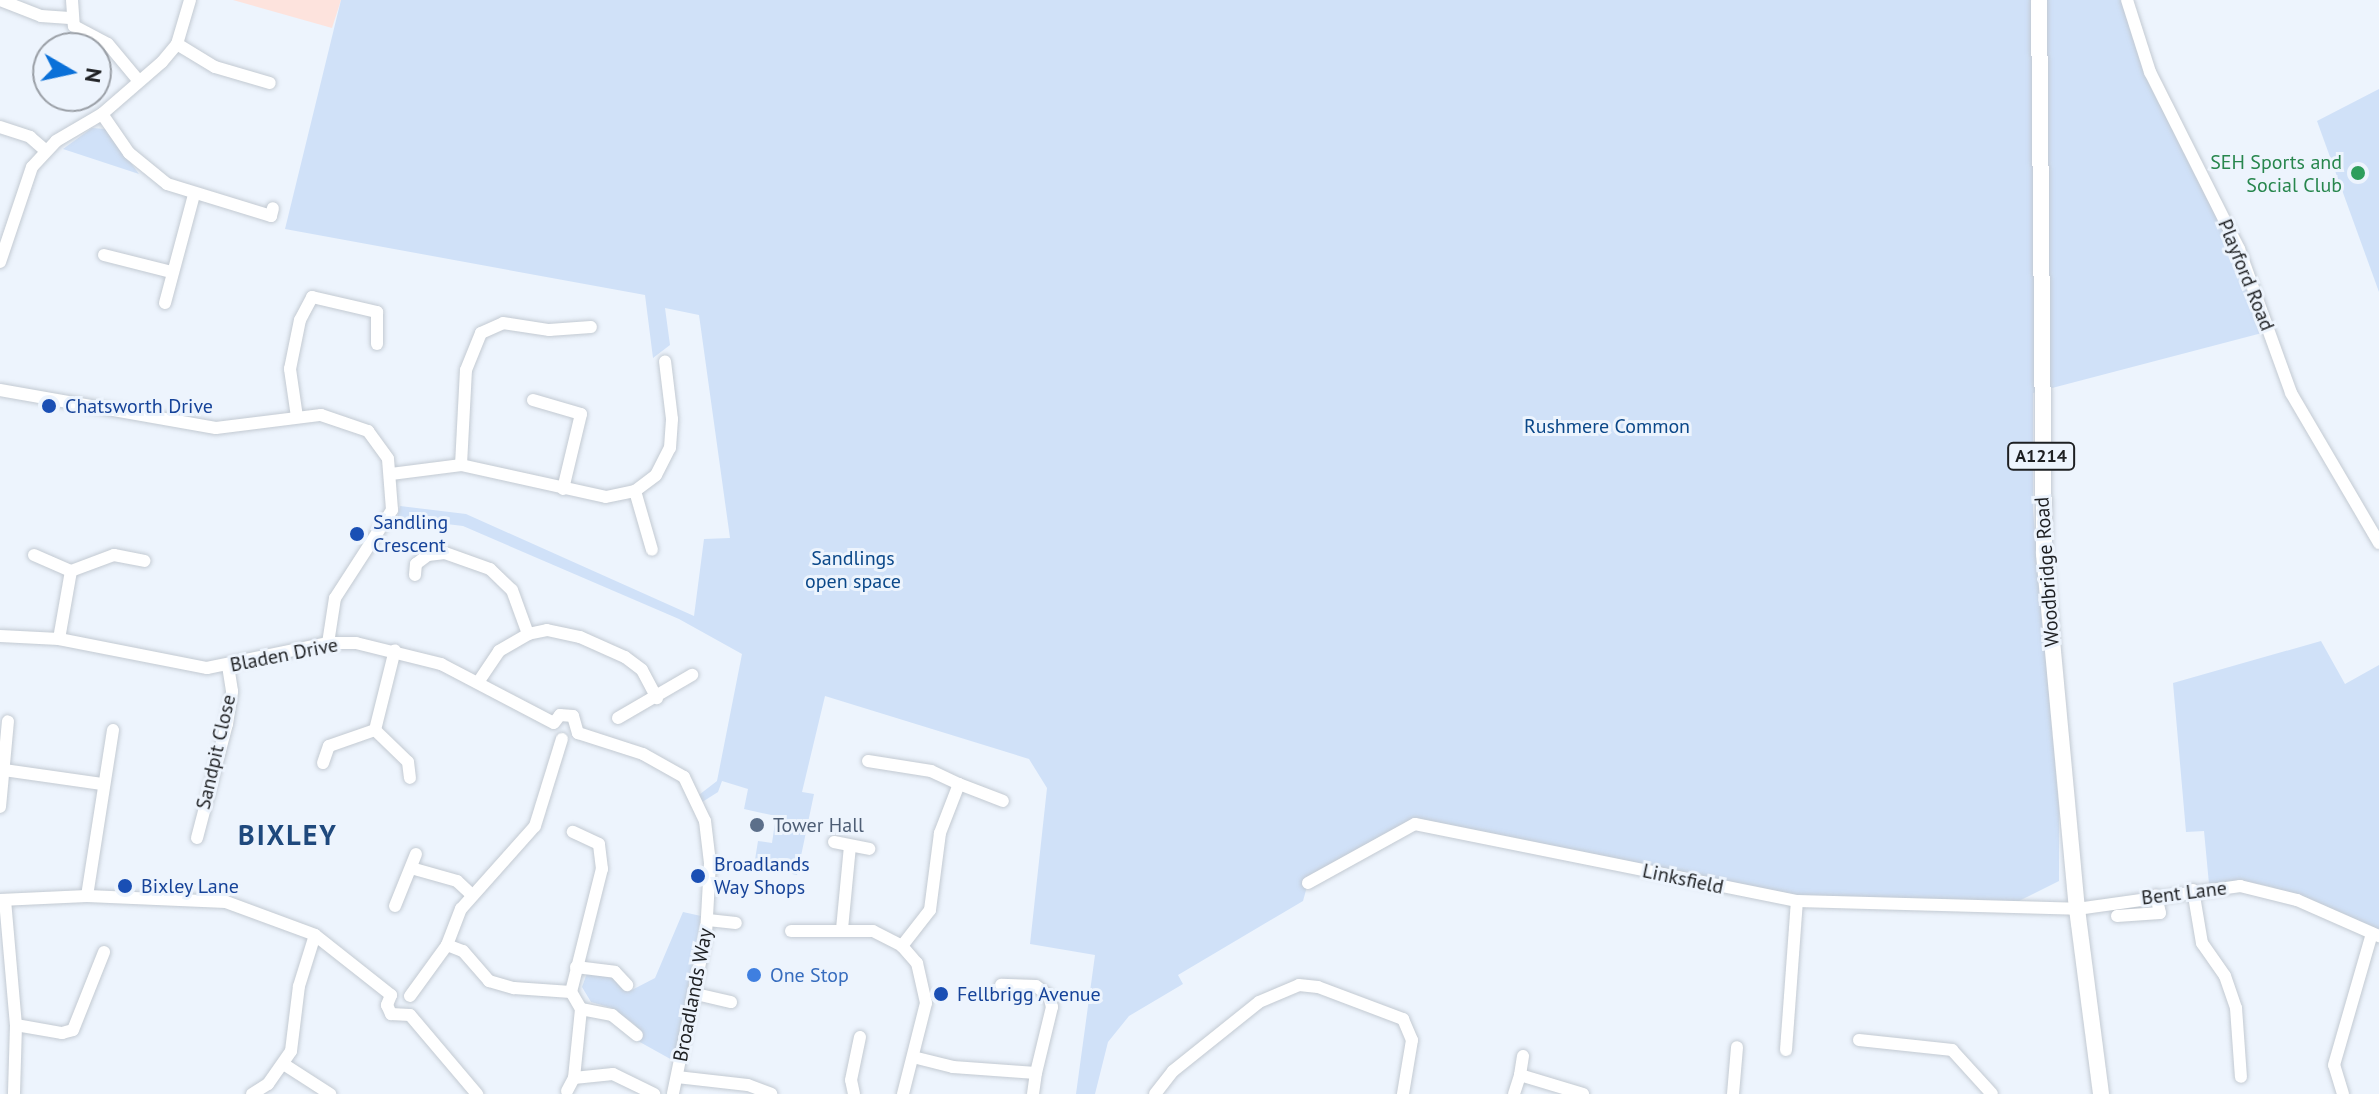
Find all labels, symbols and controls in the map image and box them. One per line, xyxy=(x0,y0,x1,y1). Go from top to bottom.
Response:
north arrow xyxy=(32,32,112,112)
text: N xyxy=(79,66,109,85)
place label: SEH Sports and Social Club xyxy=(2210,150,2342,197)
marker: SEH Sports and Social Club xyxy=(2349,164,2367,182)
street label: Playford Road xyxy=(2213,216,2279,334)
place label: Chatsworth Drive xyxy=(65,394,213,418)
marker: Chatsworth Drive xyxy=(40,397,58,415)
park label: Rushmere Common xyxy=(1524,414,1690,438)
road number: A1214 xyxy=(2007,442,2075,470)
street label: Woodbridge Road xyxy=(2030,496,2064,648)
place label: Sandling Crescent xyxy=(373,510,448,557)
marker: Sandling Crescent xyxy=(348,525,366,543)
park label: Sandlings open space xyxy=(805,547,901,594)
street label: Bladen Drive xyxy=(228,633,340,677)
street label: Sandpit Close xyxy=(191,692,241,812)
place label: Tower Hall xyxy=(773,813,864,837)
marker: Tower Hall xyxy=(748,816,766,834)
district label: BIXLEY xyxy=(238,818,338,852)
place label: Broadlands Way Shops xyxy=(714,852,810,899)
street label: Linksfield xyxy=(1640,859,1726,899)
marker: Broadlands Way Shops xyxy=(689,867,707,885)
place label: Bixley Lane xyxy=(141,874,240,898)
street label: Bent Lane xyxy=(2140,876,2228,910)
marker: Bixley Lane xyxy=(116,877,134,895)
street label: Broadlands Way xyxy=(668,926,718,1064)
place label: One Stop xyxy=(770,963,849,987)
marker: One Stop xyxy=(745,966,763,984)
place label: Fellbrigg Avenue xyxy=(957,982,1101,1006)
marker: Fellbrigg Avenue xyxy=(932,985,950,1003)

